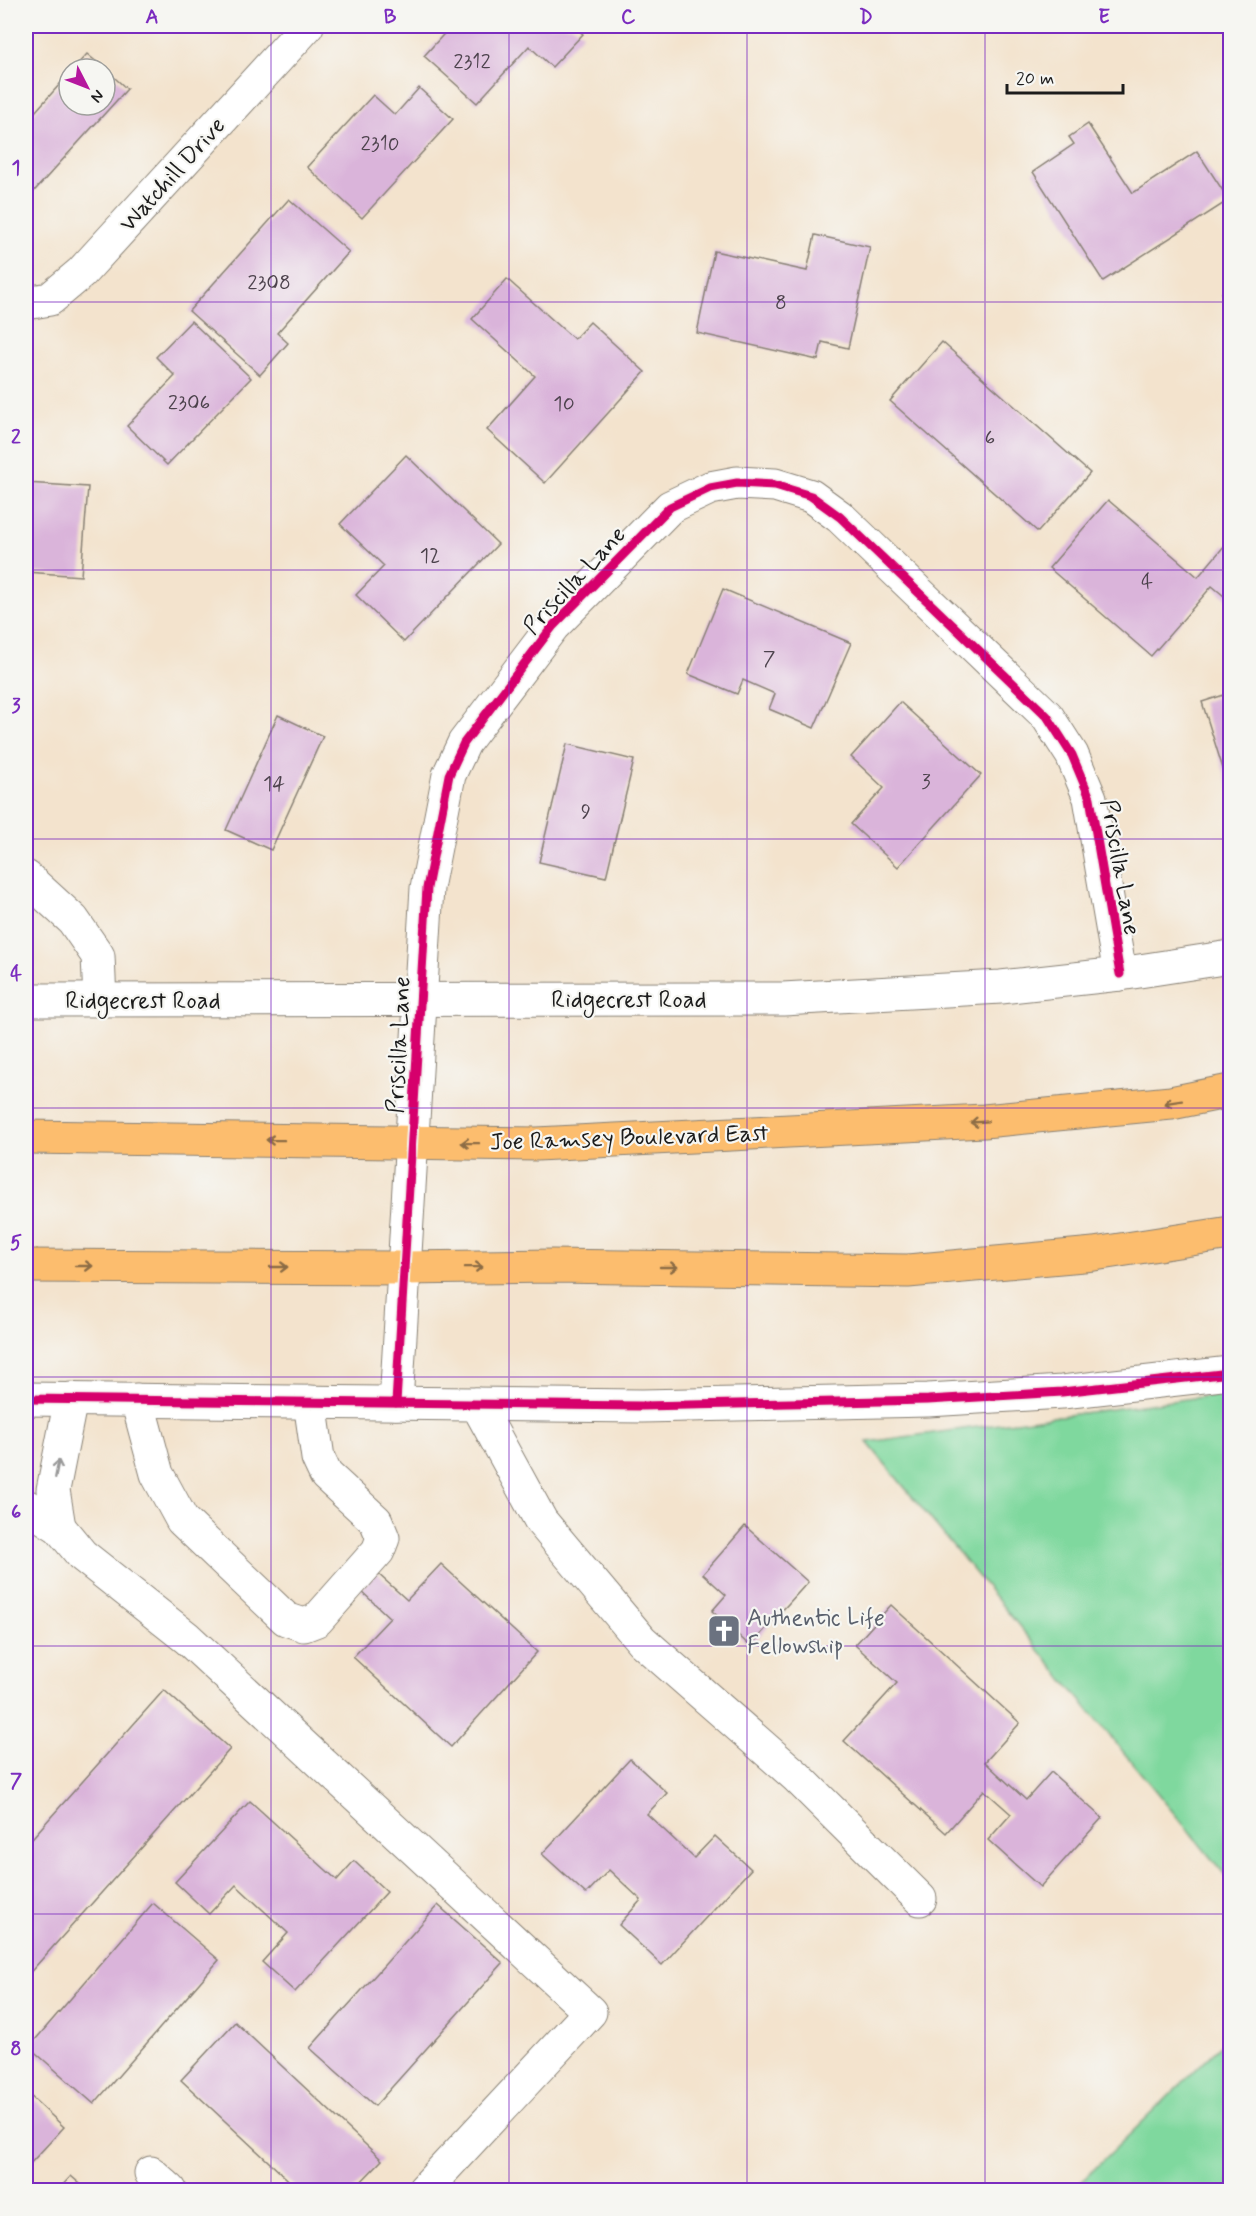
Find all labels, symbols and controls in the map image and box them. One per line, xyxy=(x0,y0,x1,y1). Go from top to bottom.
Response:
text: A xyxy=(145,4,159,31)
text: B xyxy=(384,4,397,31)
text: C xyxy=(621,4,636,31)
text: D xyxy=(859,4,873,31)
text: E xyxy=(1098,4,1110,31)
house number: 2312 xyxy=(453,48,491,76)
north arrow xyxy=(57,57,117,117)
scale bar xyxy=(1007,57,1122,95)
text: 20 m xyxy=(1016,67,1054,91)
text: N xyxy=(86,85,108,107)
street label: Watchill Drive xyxy=(113,111,233,239)
house number: 2310 xyxy=(360,130,400,158)
text: 1 xyxy=(12,155,20,182)
house number: 2308 xyxy=(247,269,291,297)
house number: 8 xyxy=(775,289,787,317)
house number: 2306 xyxy=(168,389,210,417)
house number: 10 xyxy=(553,390,575,418)
text: 2 xyxy=(11,424,21,451)
house number: 6 xyxy=(985,424,995,452)
street label: Priscilla Lane xyxy=(517,520,633,642)
house number: 12 xyxy=(420,542,440,570)
house number: 4 xyxy=(1141,568,1153,596)
house number: 7 xyxy=(763,645,776,673)
text: 3 xyxy=(11,693,21,720)
house number: 3 xyxy=(921,768,931,796)
house number: 14 xyxy=(263,770,285,798)
street label: Priscilla Lane xyxy=(1092,797,1147,938)
house number: 9 xyxy=(581,798,591,826)
text: 4 xyxy=(10,961,22,988)
street label: Priscilla Lane xyxy=(380,976,419,1115)
street label: Ridgecrest Road xyxy=(551,985,707,1018)
street label: Ridgecrest Road xyxy=(65,986,221,1019)
one-way arrow xyxy=(1164,1097,1183,1108)
one-way arrow xyxy=(970,1116,990,1127)
street label: Joe Ramsey Boulevard East xyxy=(489,1118,769,1159)
one-way arrow xyxy=(265,1134,285,1146)
one-way arrow xyxy=(460,1137,480,1149)
text: 5 xyxy=(10,1230,22,1257)
one-way arrow xyxy=(73,1260,93,1272)
one-way arrow xyxy=(268,1261,288,1273)
one-way arrow xyxy=(463,1261,483,1273)
one-way arrow xyxy=(658,1261,678,1273)
one-way arrow xyxy=(52,1460,63,1479)
text: 6 xyxy=(11,1499,21,1526)
place label: Authentic Life Fellowship xyxy=(747,1603,885,1662)
church icon: Authentic Life Fellowship xyxy=(706,1613,742,1649)
text: 7 xyxy=(10,1768,22,1795)
text: 8 xyxy=(10,2036,22,2063)

